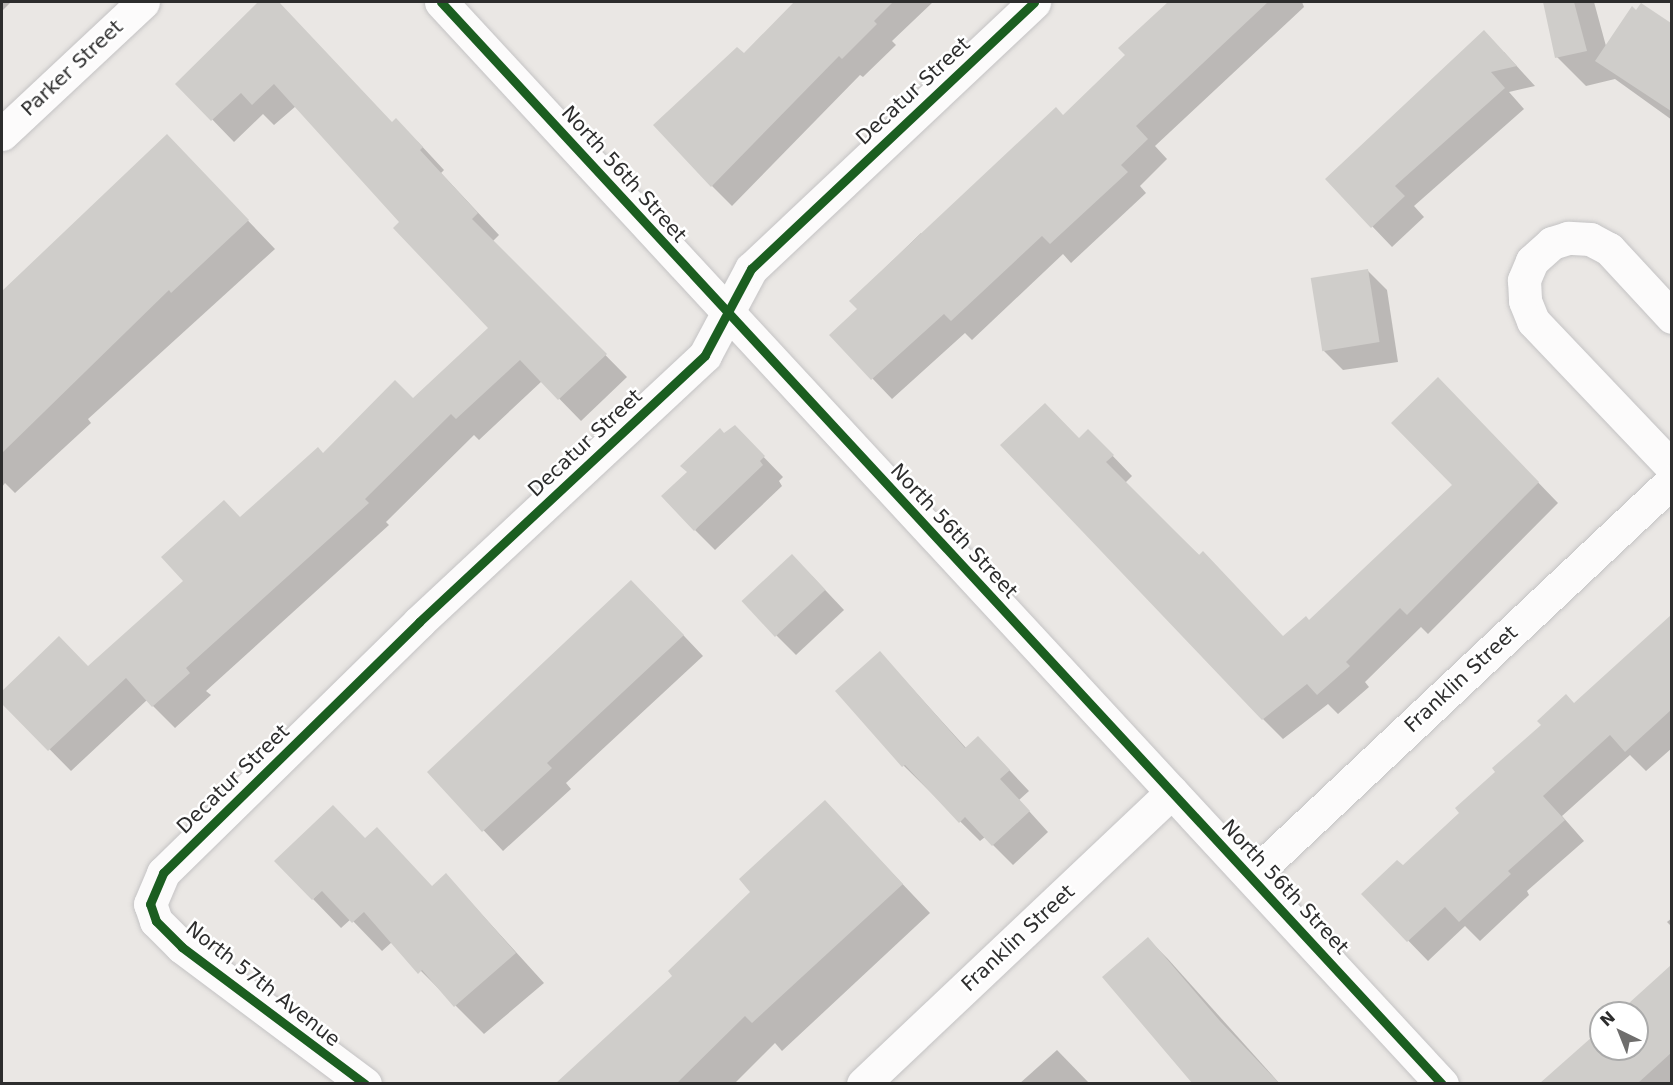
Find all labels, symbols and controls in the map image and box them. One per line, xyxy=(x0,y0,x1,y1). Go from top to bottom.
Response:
street label: Parker Street xyxy=(16,15,128,121)
street label: Decatur Street xyxy=(851,32,975,150)
street label: North 56th Street xyxy=(556,101,692,247)
street label: Decatur Street xyxy=(523,384,647,502)
street label: North 56th Street xyxy=(885,459,1023,603)
street label: Franklin Street xyxy=(1400,621,1522,737)
street label: Decatur Street xyxy=(172,719,294,839)
street label: North 56th Street xyxy=(1216,815,1354,959)
street label: Franklin Street xyxy=(957,880,1079,996)
street label: North 57th Avenue xyxy=(181,916,345,1052)
north arrow xyxy=(1589,1001,1649,1061)
text: N xyxy=(1596,1007,1619,1030)

